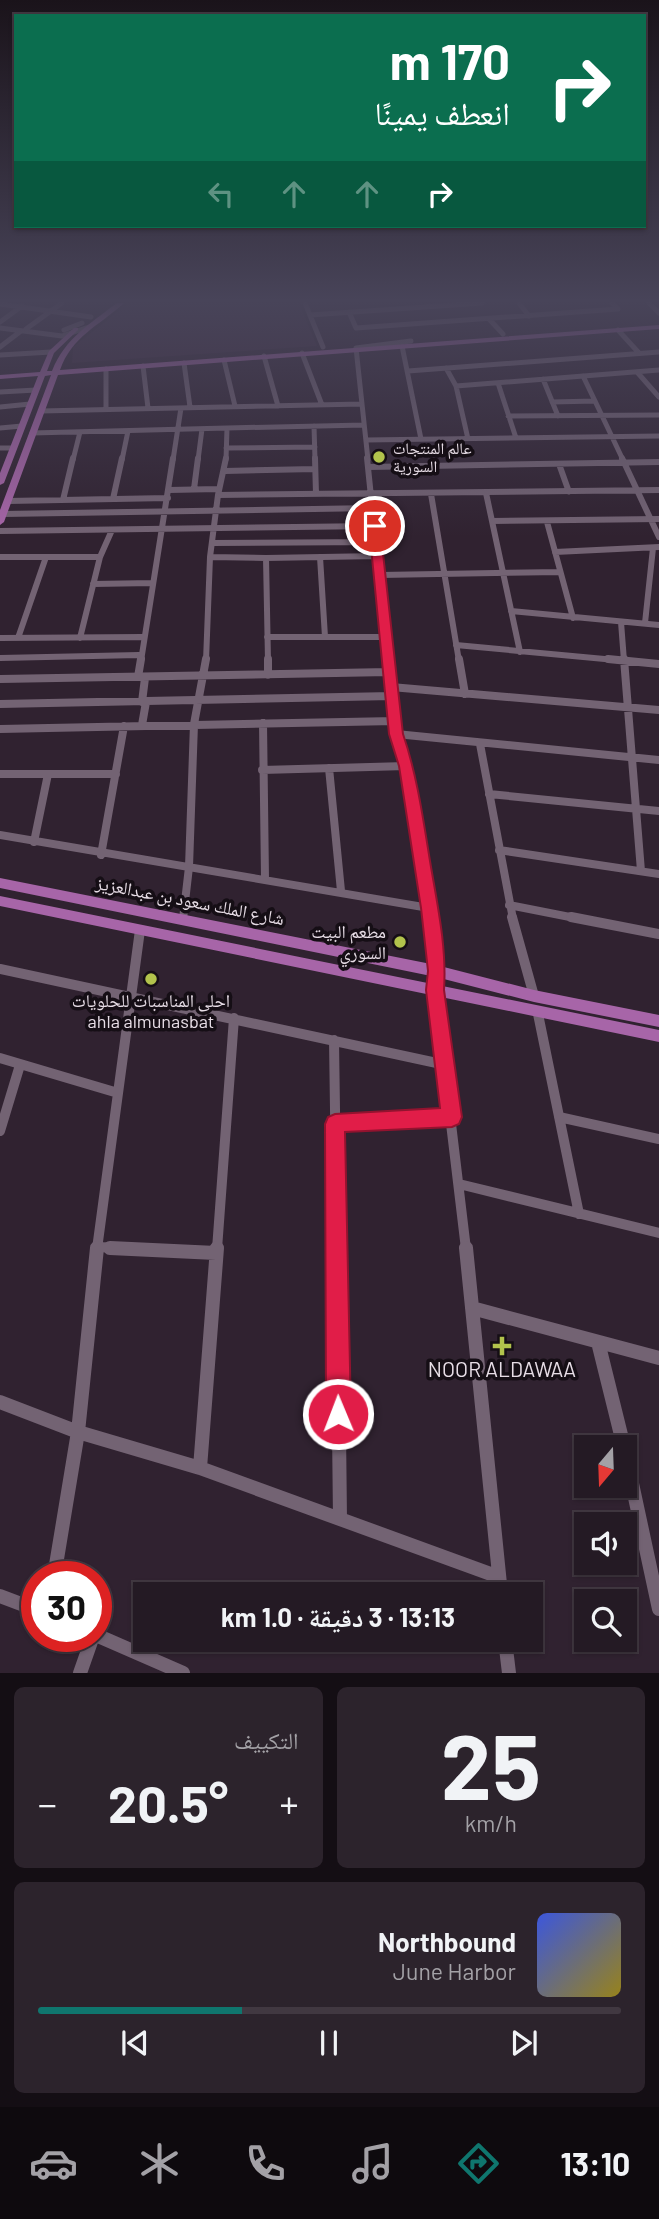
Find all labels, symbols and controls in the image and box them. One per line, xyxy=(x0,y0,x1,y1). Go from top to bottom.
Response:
text: 170 m xyxy=(390,31,510,90)
icon: right xyxy=(534,42,625,133)
text: انعطف يمينًا xyxy=(375,93,510,131)
icon: left xyxy=(202,175,240,213)
icon: ahead xyxy=(275,175,313,213)
icon: ahead xyxy=(348,175,386,213)
icon: right xyxy=(421,175,459,213)
place label: عالم المنتجات السورية xyxy=(393,438,471,476)
marker: عالم المنتجات السورية xyxy=(371,449,387,465)
pin xyxy=(345,496,405,556)
icon: arrive xyxy=(356,507,394,545)
street label: شارع الملك سعود بن عبدالعزيز xyxy=(93,871,286,930)
place label: مطعم البيت السوري xyxy=(311,920,386,968)
marker: مطعم البيت السوري xyxy=(392,934,408,950)
marker: احلى المناسبات للحلويات ahla almunasbat xyxy=(143,971,159,987)
place label: احلى المناسبات للحلويات ahla almunasbat xyxy=(72,989,230,1032)
marker: NOOR ALDAWAA xyxy=(494,1338,510,1354)
place label: NOOR ALDAWAA xyxy=(428,1356,576,1381)
position arrow xyxy=(301,1377,375,1451)
north arrow xyxy=(574,1435,637,1498)
map controls xyxy=(574,1435,637,1652)
button: sound xyxy=(574,1512,637,1575)
speed limit sign: 30 xyxy=(21,1561,112,1652)
button: search xyxy=(574,1589,637,1652)
text: 13:13 · 3 دقيقة · 1.0 km xyxy=(221,1601,455,1632)
text: 25 xyxy=(441,1709,541,1818)
text: التكييف xyxy=(234,1726,299,1754)
text: 20.5° xyxy=(108,1771,228,1833)
text: − xyxy=(38,1780,57,1826)
text: + xyxy=(279,1780,298,1826)
text: km/h xyxy=(465,1809,517,1837)
text: Northbound xyxy=(378,1926,516,1957)
text: June Harbor xyxy=(393,1957,516,1985)
icon: previous xyxy=(116,2024,154,2062)
icon: pause xyxy=(310,2024,348,2062)
icon: next xyxy=(505,2024,543,2062)
icon: car xyxy=(29,2139,78,2188)
icon: climate xyxy=(135,2139,184,2188)
icon: phone xyxy=(241,2139,290,2188)
icon: music xyxy=(348,2139,397,2188)
icon: directions xyxy=(454,2139,503,2188)
text: 13:10 xyxy=(561,2144,630,2182)

